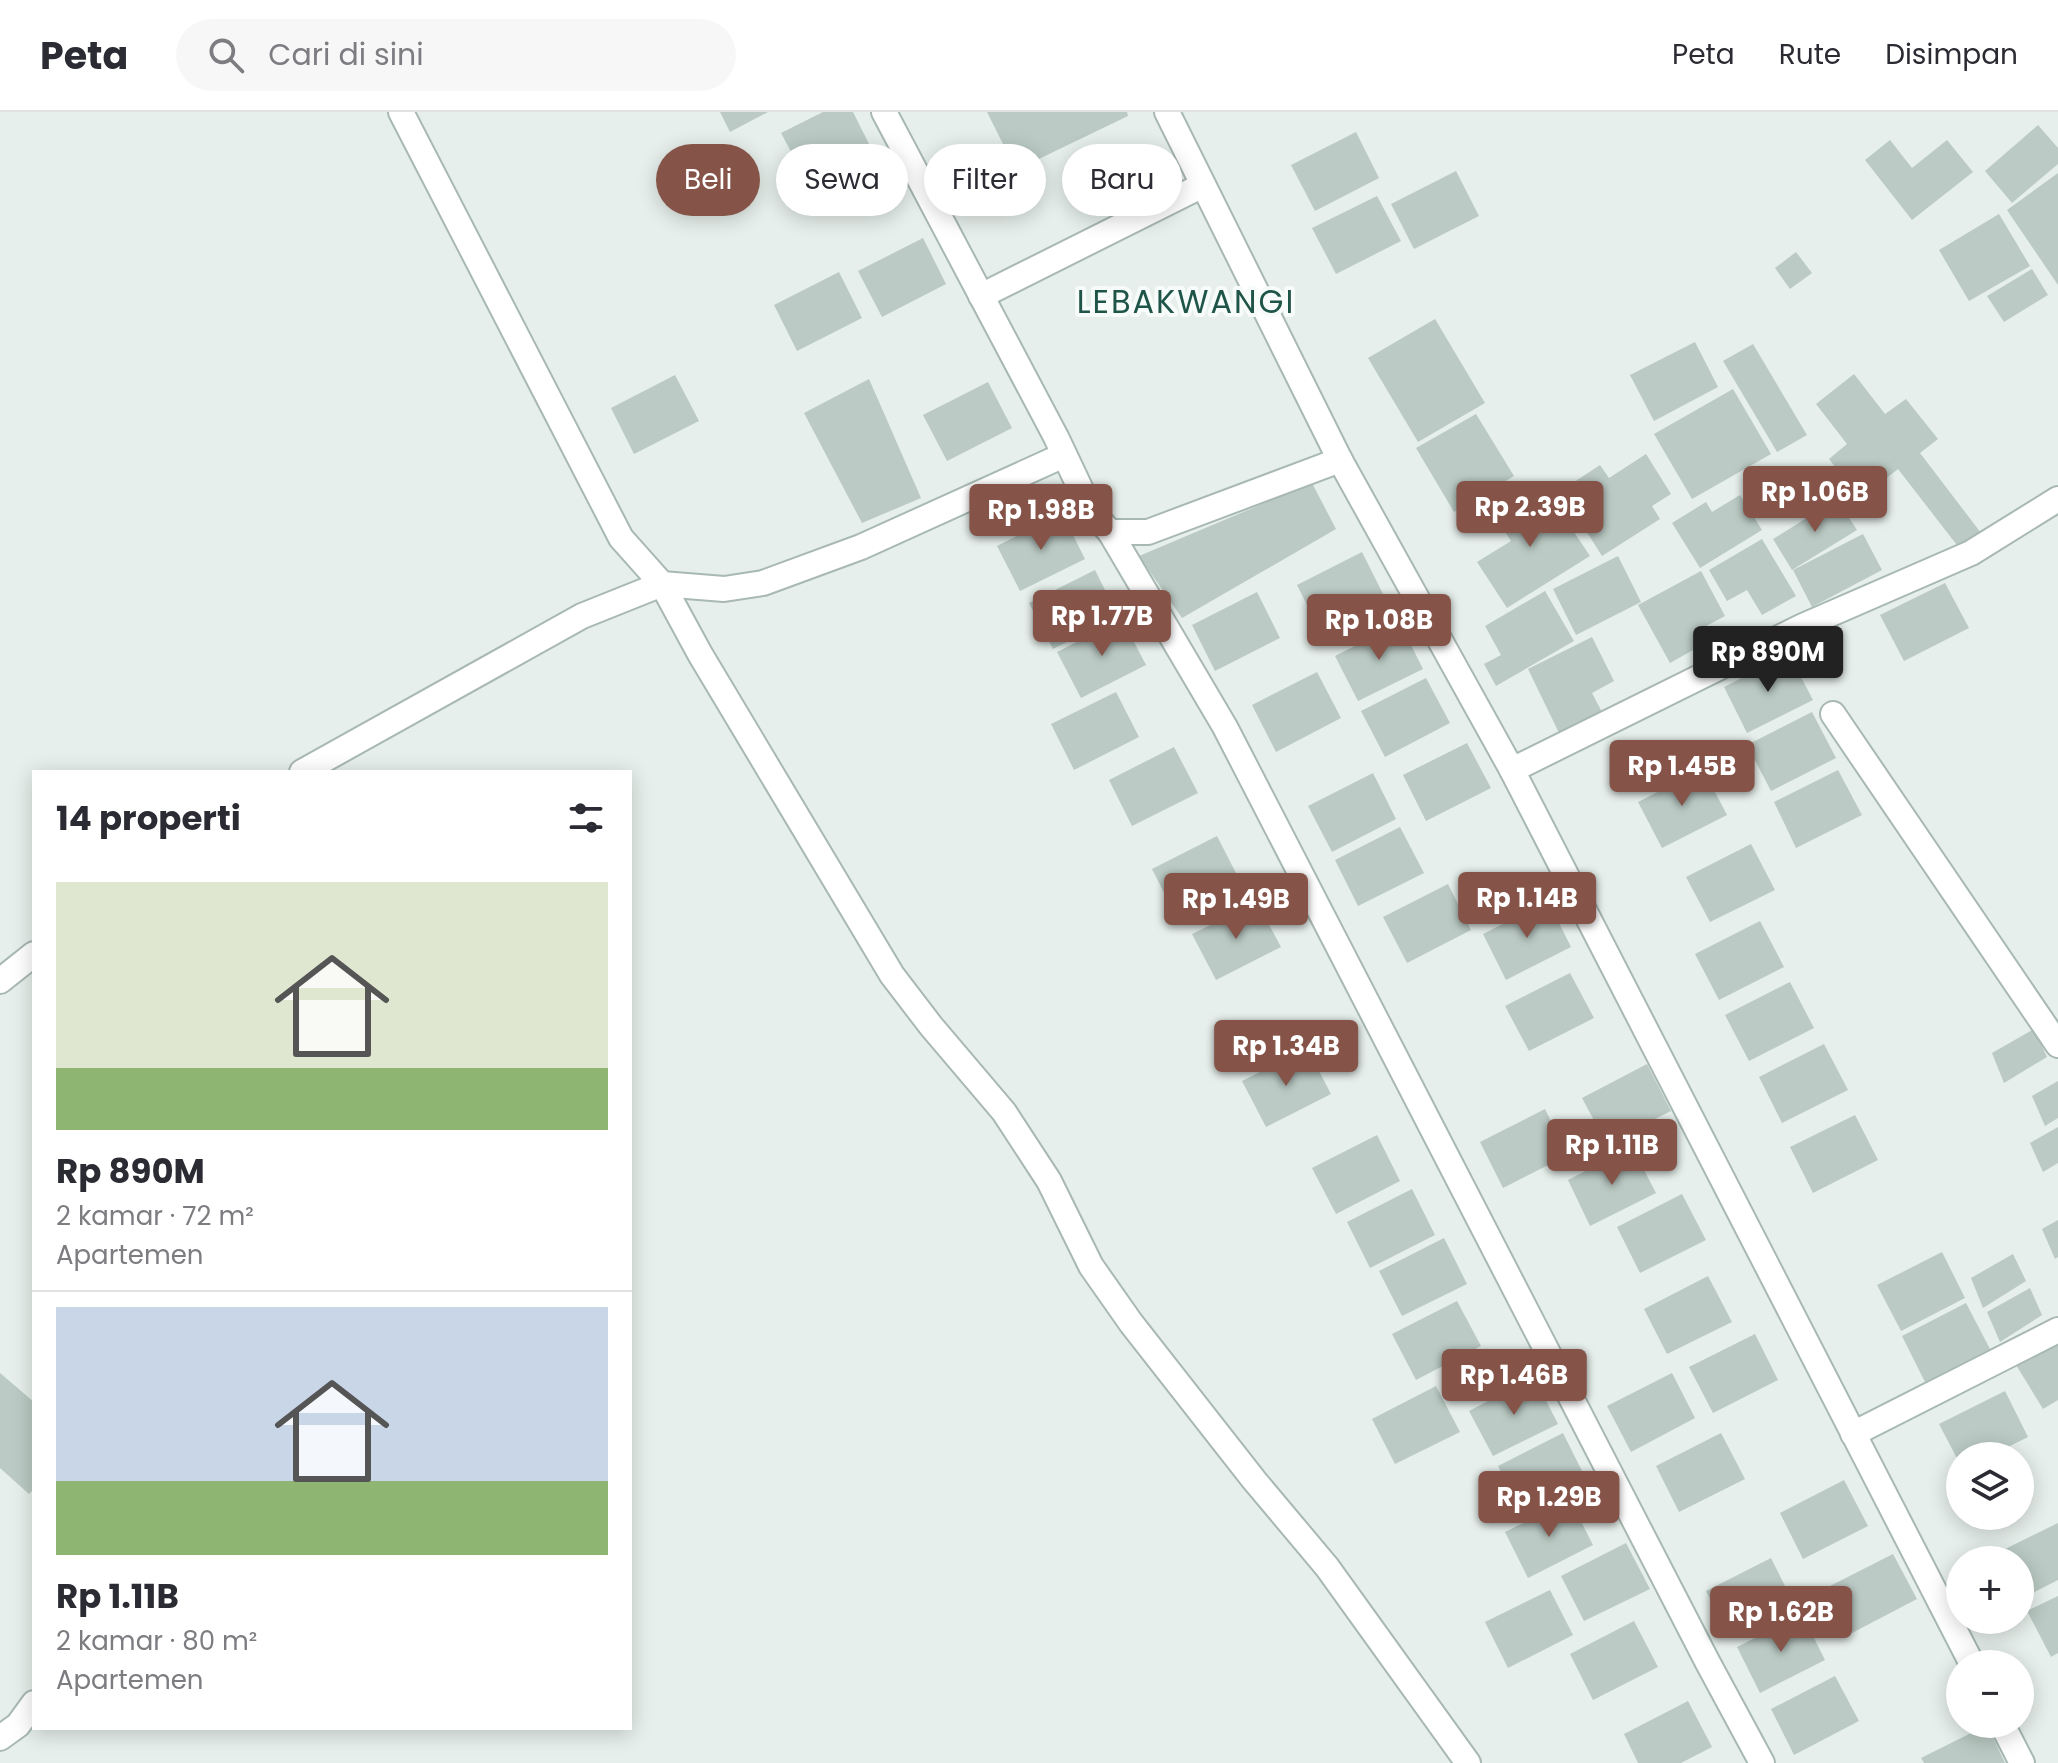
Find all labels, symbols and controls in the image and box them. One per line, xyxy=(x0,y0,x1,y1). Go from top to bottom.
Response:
search box xyxy=(176,19,736,91)
text: Peta xyxy=(40,29,128,82)
icon: search xyxy=(204,33,248,77)
text: Cari di sini xyxy=(268,33,424,76)
text: Peta xyxy=(1672,35,1735,74)
text: Rute xyxy=(1779,35,1841,74)
text: Disimpan xyxy=(1885,35,2018,74)
chip: Beli xyxy=(656,144,760,216)
chip: Sewa xyxy=(776,144,908,216)
chip: Filter xyxy=(924,144,1046,216)
chip: Baru xyxy=(1062,144,1182,216)
district label: LEBAKWANGI xyxy=(1077,279,1295,324)
pin: Rp 1.06B xyxy=(1732,466,1898,534)
text: Rp 1.06B xyxy=(1761,474,1869,510)
pin: Rp 2.39B xyxy=(1447,481,1613,549)
pin: Rp 1.98B xyxy=(958,484,1124,552)
text: Rp 2.39B xyxy=(1474,489,1586,525)
text: Rp 1.98B xyxy=(987,492,1095,528)
pin: Rp 1.77B xyxy=(1019,590,1185,658)
pin: Rp 1.08B xyxy=(1296,594,1462,662)
text: Rp 1.77B xyxy=(1051,598,1153,634)
text: Rp 1.08B xyxy=(1325,602,1433,638)
pin: Rp 890M xyxy=(1694,626,1842,694)
text: Rp 890M xyxy=(1711,634,1825,670)
pin: Rp 1.45B xyxy=(1599,740,1765,808)
text: Rp 1.45B xyxy=(1628,748,1736,784)
text: 14 properti xyxy=(56,794,241,842)
icon: filters xyxy=(564,796,608,840)
pin: Rp 1.14B xyxy=(1444,872,1610,940)
pin: Rp 1.49B xyxy=(1153,873,1319,941)
text: Rp 1.14B xyxy=(1476,880,1578,916)
text: Rp 1.49B xyxy=(1182,881,1290,917)
icon: home xyxy=(260,934,404,1078)
pin: Rp 1.34B xyxy=(1203,1020,1369,1088)
text: Rp 1.34B xyxy=(1232,1028,1340,1064)
pin: Rp 1.11B xyxy=(1529,1119,1695,1187)
text: Rp 1.11B xyxy=(1565,1127,1659,1163)
text: Rp 890M xyxy=(56,1147,205,1195)
text: 2 kamar · 72 m² xyxy=(56,1198,254,1234)
text: Apartemen xyxy=(56,1237,204,1273)
pin: Rp 1.46B xyxy=(1431,1349,1597,1417)
text: Rp 1.46B xyxy=(1460,1357,1568,1393)
icon: home xyxy=(260,1359,404,1503)
map controls xyxy=(1946,1442,2034,1738)
button: layers xyxy=(1946,1442,2034,1530)
pin: Rp 1.29B xyxy=(1466,1471,1632,1539)
text: Rp 1.29B xyxy=(1496,1479,1602,1515)
button: + xyxy=(1946,1546,2034,1634)
text: Rp 1.11B xyxy=(56,1572,179,1620)
pin: Rp 1.62B xyxy=(1698,1586,1864,1654)
text: Rp 1.62B xyxy=(1728,1594,1834,1630)
text: 2 kamar · 80 m² xyxy=(56,1623,257,1659)
button: − xyxy=(1946,1650,2034,1738)
text: Apartemen xyxy=(56,1662,204,1698)

